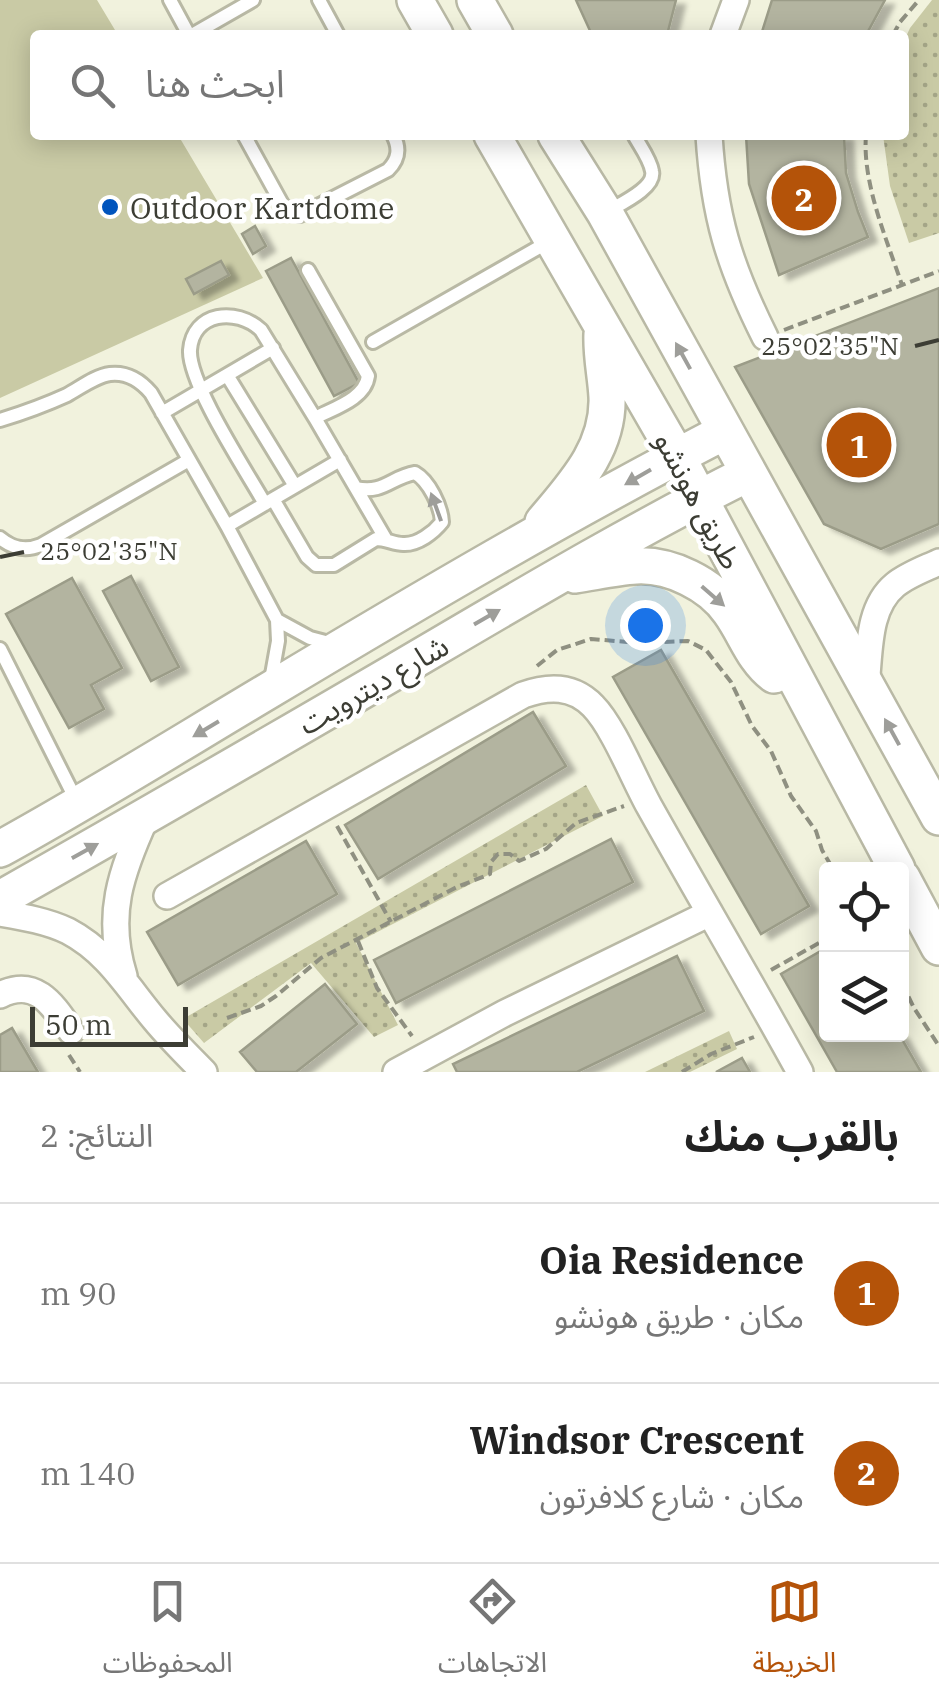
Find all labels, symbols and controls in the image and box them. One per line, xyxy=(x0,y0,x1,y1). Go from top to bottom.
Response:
search box xyxy=(30,30,909,140)
icon: search xyxy=(65,58,120,113)
text: ابحث هنا xyxy=(145,58,285,107)
pin: 2 xyxy=(772,160,836,236)
place label: Outdoor Kartdome xyxy=(130,188,394,227)
marker: Outdoor Kartdome xyxy=(99,196,121,218)
text: 25°02'35"N xyxy=(761,329,899,362)
one-way arrow xyxy=(675,342,692,371)
pin: 1 xyxy=(826,408,892,482)
street label: طريق هونشو xyxy=(646,424,752,576)
one-way arrow xyxy=(624,467,652,485)
one-way arrow xyxy=(428,492,443,522)
text: 25°02'35"N xyxy=(40,534,178,567)
one-way arrow xyxy=(700,584,725,606)
your location xyxy=(620,600,671,651)
one-way arrow xyxy=(473,609,501,626)
street label: شارع ديترويت xyxy=(291,625,457,746)
one-way arrow xyxy=(883,718,901,746)
one-way arrow xyxy=(192,720,220,737)
one-way arrow xyxy=(71,843,99,861)
map controls xyxy=(819,862,909,1042)
button: locate xyxy=(819,862,909,952)
button: layers xyxy=(819,952,909,1042)
scale bar xyxy=(30,1002,188,1046)
text: 50 m xyxy=(45,1006,112,1043)
text: بالقرب منك xyxy=(685,1108,899,1163)
text: النتائج: 2 xyxy=(40,1114,153,1156)
text: Oia Residence xyxy=(539,1235,804,1284)
text: 90 m xyxy=(40,1272,116,1314)
text: 1 xyxy=(857,1272,876,1314)
text: مكان · طريق هونشو xyxy=(554,1295,804,1337)
text: Windsor Crescent xyxy=(469,1415,804,1464)
text: 140 m xyxy=(40,1452,136,1494)
text: 2 xyxy=(857,1452,876,1494)
text: مكان · شارع كلافرتون xyxy=(540,1475,804,1517)
tab: المحفوظات xyxy=(103,1574,233,1693)
tab: الاتجاهات xyxy=(438,1574,547,1693)
tab: الخريطة xyxy=(752,1574,836,1693)

